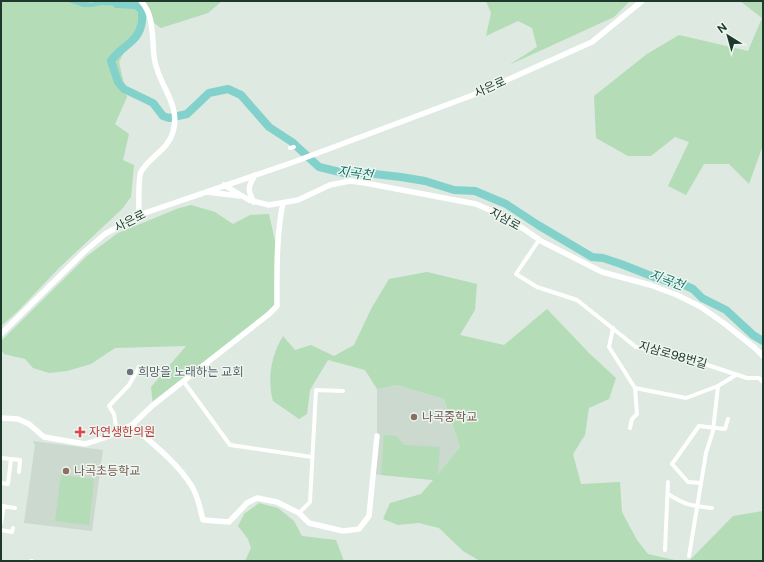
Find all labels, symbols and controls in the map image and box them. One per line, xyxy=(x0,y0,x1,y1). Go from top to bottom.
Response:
north arrow xyxy=(708,16,748,56)
text: N xyxy=(715,21,729,35)
street label: 사은로 xyxy=(472,74,508,100)
water label: 지곡천 xyxy=(336,163,375,183)
street label: 지삼로 xyxy=(487,205,523,233)
street label: 사은로 xyxy=(112,207,148,235)
water label: 지곡천 xyxy=(648,267,687,294)
street label: 지삼로98번길 xyxy=(637,339,709,371)
place label: 희망을 노래하는 교회 xyxy=(138,365,243,379)
marker: 희망을 노래하는 교회 xyxy=(125,367,135,377)
place label: 나곡중학교 xyxy=(422,410,477,424)
marker: 나곡중학교 xyxy=(409,412,419,422)
place label: 자연생한의원 xyxy=(89,425,155,439)
marker: 자연생한의원 xyxy=(74,426,86,438)
place label: 나곡초등학교 xyxy=(74,464,140,478)
marker: 나곡초등학교 xyxy=(61,466,71,476)

